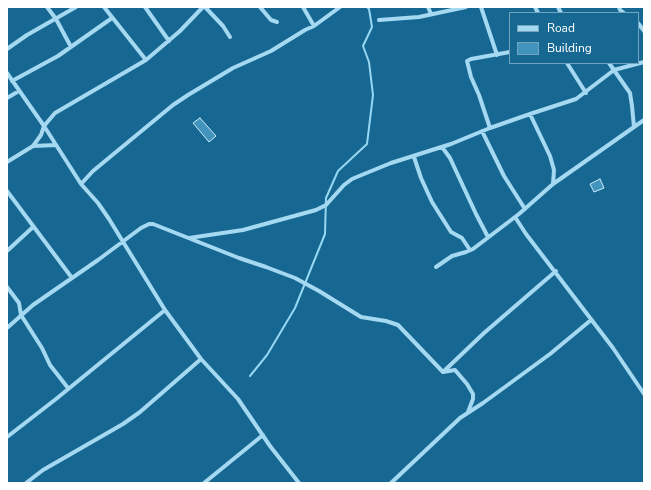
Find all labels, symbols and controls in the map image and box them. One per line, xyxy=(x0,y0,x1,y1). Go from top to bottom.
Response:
legend xyxy=(509,12,639,64)
text: Road xyxy=(547,20,575,36)
text: Building xyxy=(547,40,592,56)

